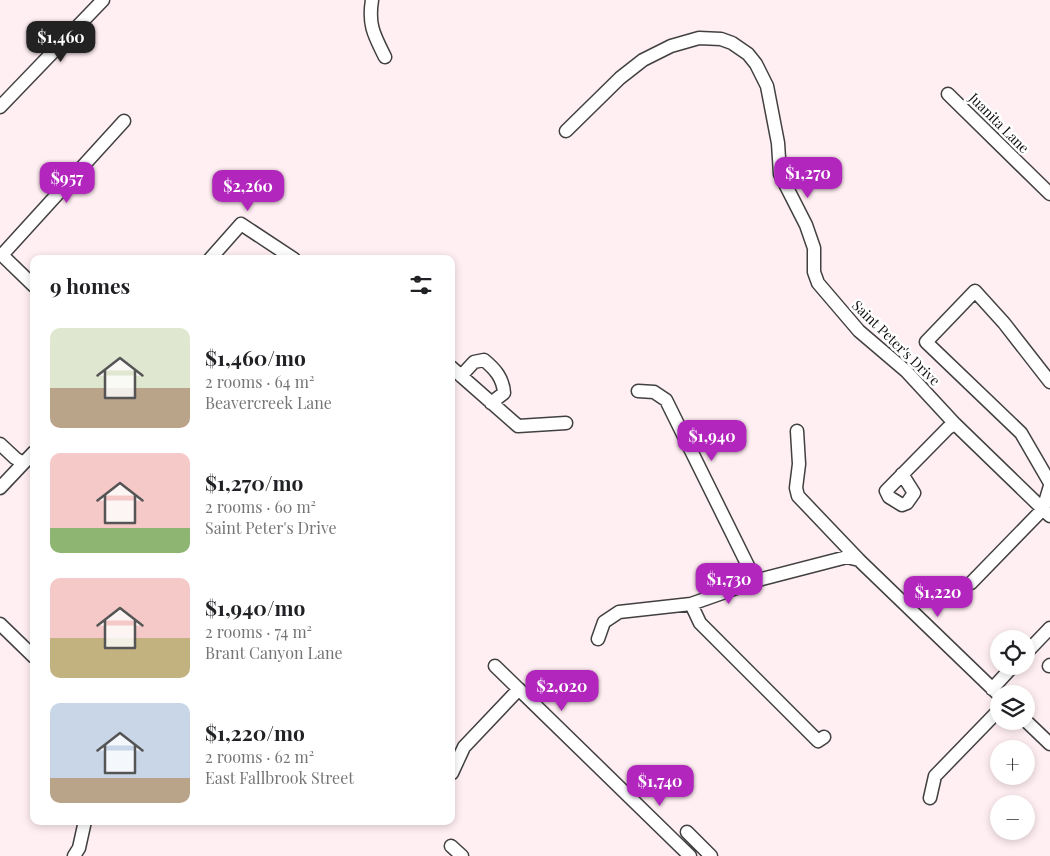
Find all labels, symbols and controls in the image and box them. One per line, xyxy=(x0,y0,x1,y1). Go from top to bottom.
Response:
pin: $1,460 xyxy=(20,20,102,63)
text: $1,460 xyxy=(37,26,85,47)
street label: Juanita Lane xyxy=(964,88,1034,157)
pin: $1,270 xyxy=(767,156,849,199)
pin: $957 xyxy=(37,162,97,204)
text: $1,270 xyxy=(785,162,831,183)
text: $957 xyxy=(51,167,83,188)
pin: $2,260 xyxy=(207,170,289,212)
text: $2,260 xyxy=(223,175,273,196)
text: 9 homes xyxy=(50,271,130,299)
icon: filters xyxy=(407,271,435,299)
street label: Saint Peter's Drive xyxy=(848,296,944,389)
text: $1,460/mo xyxy=(205,343,306,371)
icon: home xyxy=(90,348,150,408)
text: 2 rooms · 64 m² xyxy=(205,371,314,392)
text: Beavercreek Lane xyxy=(205,392,332,413)
pin: $1,940 xyxy=(671,420,753,462)
text: $1,940 xyxy=(688,425,736,446)
text: $1,270/mo xyxy=(205,468,303,496)
icon: home xyxy=(90,473,150,533)
text: 2 rooms · 60 m² xyxy=(205,496,316,517)
text: Saint Peter's Drive xyxy=(205,517,337,538)
pin: $1,730 xyxy=(688,562,770,605)
text: $1,730 xyxy=(707,568,751,589)
pin: $1,220 xyxy=(897,576,979,618)
text: $1,220 xyxy=(915,581,961,602)
text: $1,940/mo xyxy=(205,593,305,621)
icon: home xyxy=(90,598,150,658)
text: 2 rooms · 74 m² xyxy=(205,621,312,642)
map controls xyxy=(990,630,1035,840)
button: locate xyxy=(990,630,1035,675)
text: Brant Canyon Lane xyxy=(205,642,343,663)
pin: $2,020 xyxy=(521,670,603,712)
text: $2,020 xyxy=(537,675,587,696)
button: layers xyxy=(990,685,1035,730)
text: $1,220/mo xyxy=(205,718,305,746)
icon: home xyxy=(90,723,150,783)
button: + xyxy=(990,740,1035,785)
text: 2 rooms · 62 m² xyxy=(205,746,314,767)
pin: $1,740 xyxy=(619,764,701,807)
text: East Fallbrook Street xyxy=(205,767,354,788)
text: $1,740 xyxy=(638,770,682,791)
button: − xyxy=(990,795,1035,840)

